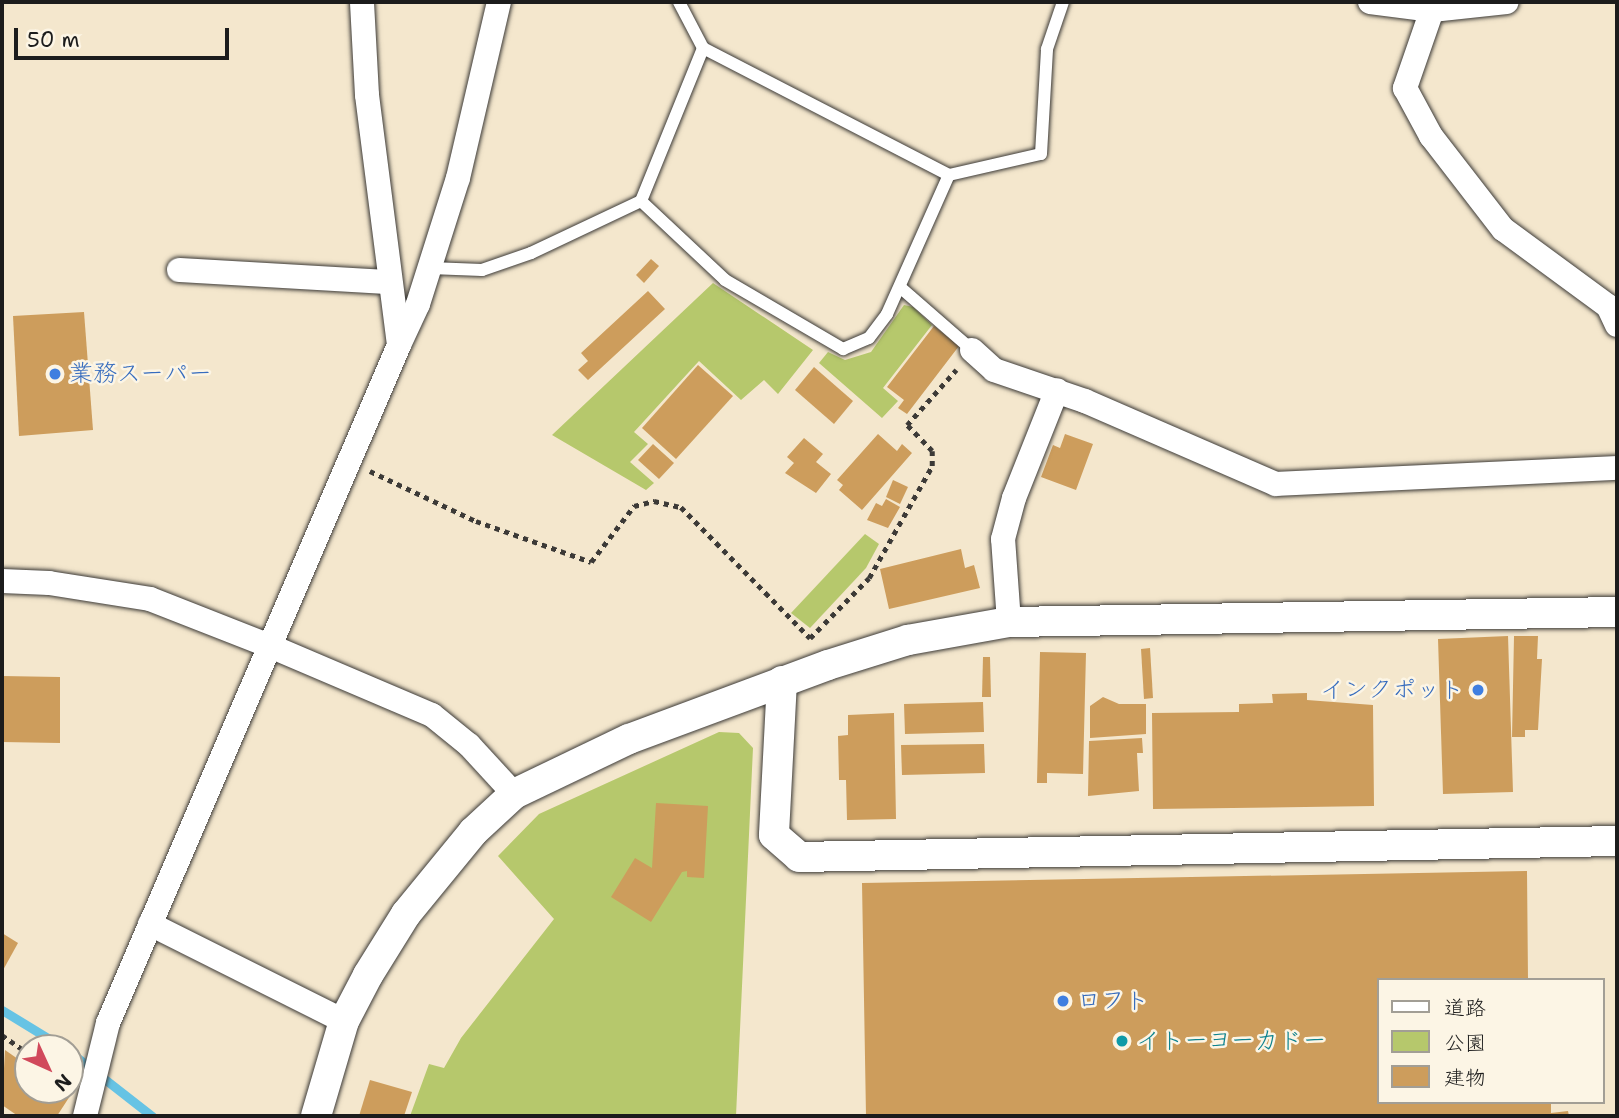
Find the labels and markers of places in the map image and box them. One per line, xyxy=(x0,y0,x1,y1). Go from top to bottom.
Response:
place label: 業務スーパー xyxy=(69,360,212,388)
marker: 業務スーパー xyxy=(47,366,63,382)
place label: インクポット xyxy=(1320,676,1464,704)
marker: インクポット xyxy=(1470,682,1486,698)
place label: ロフト xyxy=(1077,987,1149,1015)
marker: ロフト xyxy=(1055,993,1071,1009)
place label: イトーヨーカドー xyxy=(1136,1027,1327,1055)
marker: イトーヨーカドー xyxy=(1114,1033,1130,1049)

